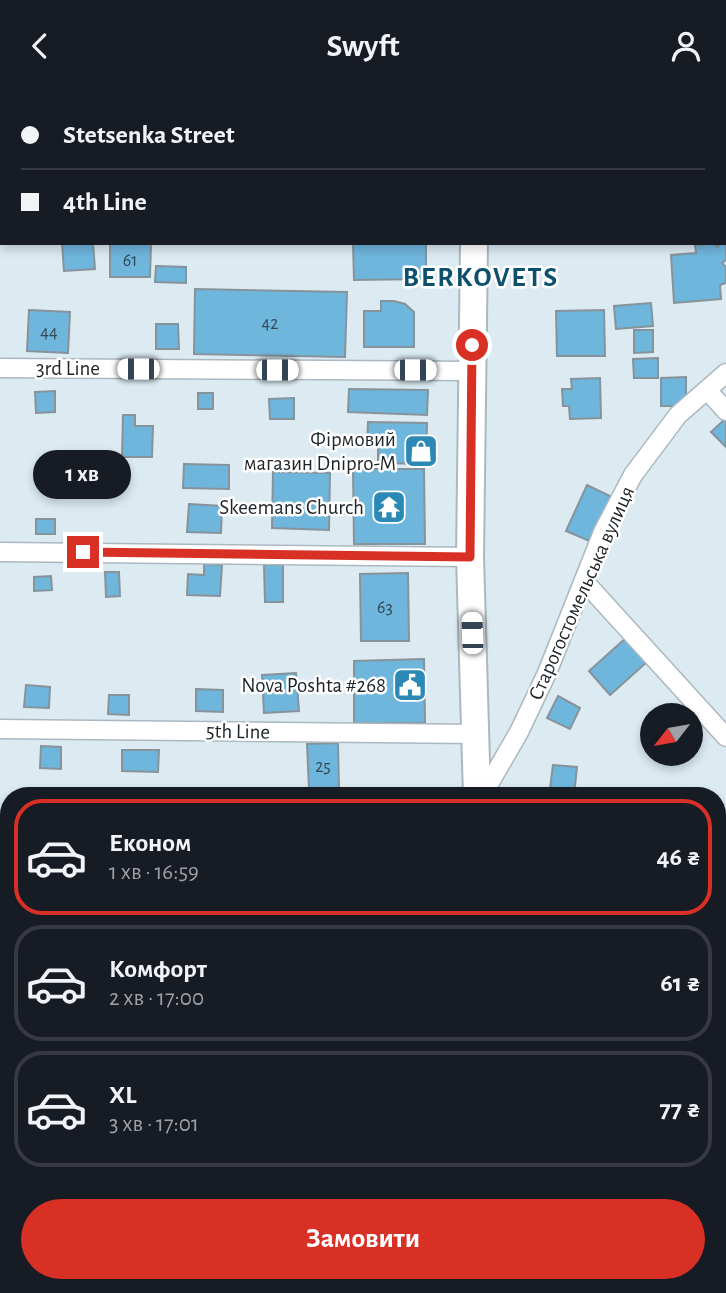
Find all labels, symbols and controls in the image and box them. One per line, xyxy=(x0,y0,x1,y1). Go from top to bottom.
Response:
icon: back xyxy=(21,27,59,65)
icon: person xyxy=(667,27,705,65)
text: Swyft xyxy=(326,30,400,62)
text: Stetsenka Street xyxy=(63,122,235,148)
text: 4th Line xyxy=(63,189,147,215)
house number: 61 xyxy=(123,252,137,270)
district label: BERKOVETS xyxy=(403,264,559,292)
house number: 42 xyxy=(262,315,278,333)
house number: 44 xyxy=(40,324,58,342)
route start xyxy=(456,329,488,361)
street label: 3rd Line xyxy=(36,358,100,379)
car xyxy=(118,359,160,380)
car xyxy=(257,360,299,381)
car xyxy=(395,360,437,381)
place label: Фірмовий магазин Dnipro-M xyxy=(244,429,396,474)
shop icon: Фірмовий магазин Dnipro-M xyxy=(402,432,440,470)
callout: 1 хв xyxy=(34,451,132,499)
text: 1 хв xyxy=(65,463,99,486)
street label: Старогостомельська вулиця xyxy=(525,483,638,703)
temple icon: Skeemans Church xyxy=(370,488,408,526)
place label: Skeemans Church xyxy=(219,497,364,518)
route end xyxy=(67,536,99,568)
house number: 63 xyxy=(377,599,393,617)
car xyxy=(461,612,484,654)
public building icon: Nova Poshta #268 xyxy=(391,666,429,704)
place label: Nova Poshta #268 xyxy=(241,675,386,696)
north arrow xyxy=(640,703,704,767)
map controls xyxy=(640,703,703,766)
street label: 5th Line xyxy=(206,720,270,743)
house number: 25 xyxy=(315,758,331,776)
icon: car xyxy=(25,826,88,889)
text: Економ xyxy=(109,830,191,856)
text: 46 ₴ xyxy=(656,844,701,870)
text: 1 хв · 16:59 xyxy=(109,861,199,884)
icon: car xyxy=(25,952,88,1015)
text: Комфорт xyxy=(109,956,207,982)
text: 61 ₴ xyxy=(660,970,701,996)
text: 2 хв · 17:00 xyxy=(109,987,204,1010)
icon: car xyxy=(25,1078,88,1141)
text: XL xyxy=(109,1082,136,1108)
text: 77 ₴ xyxy=(660,1096,701,1122)
text: 3 хв · 17:01 xyxy=(109,1113,199,1136)
button: Замовити xyxy=(21,1199,705,1279)

